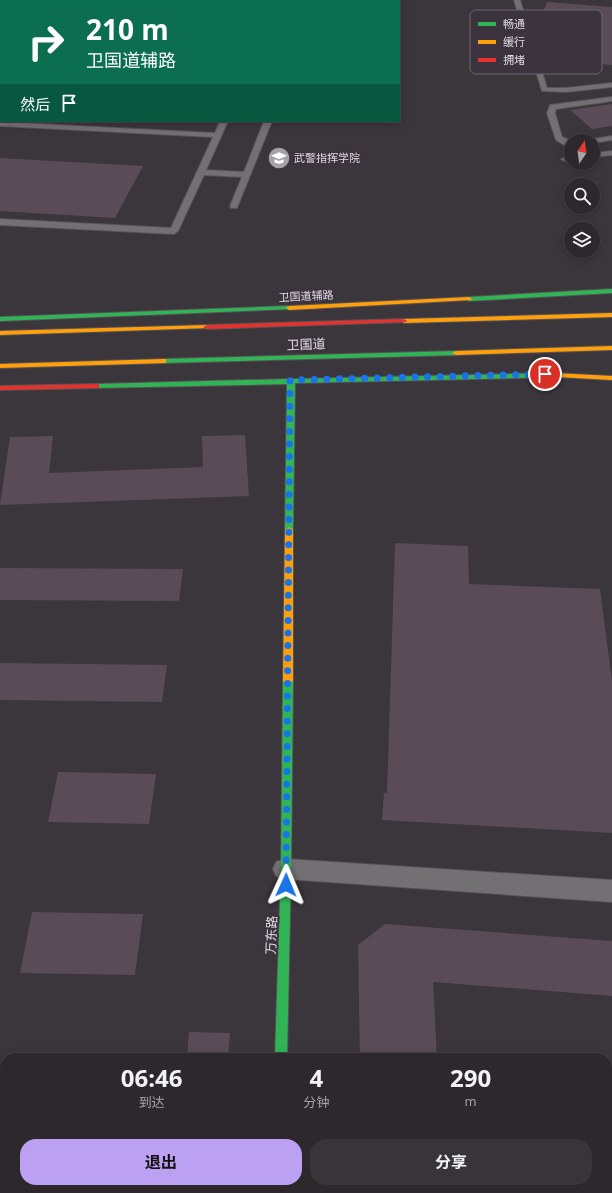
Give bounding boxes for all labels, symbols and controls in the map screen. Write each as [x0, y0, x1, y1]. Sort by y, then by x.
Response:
text: 210 m [86, 10, 169, 48]
legend [470, 10, 602, 74]
icon: right [20, 16, 72, 68]
text: 畅通 [503, 16, 525, 31]
text: 缓行 [503, 34, 525, 49]
text: 卫国道辅路 [86, 48, 176, 72]
text: 拥堵 [503, 52, 525, 67]
icon: arrive [58, 92, 80, 114]
text: 然后 [20, 94, 50, 114]
north arrow [564, 134, 600, 170]
map controls [564, 134, 600, 258]
school or university icon: 武警指挥学院 [266, 145, 292, 171]
place label: 武警指挥学院 [294, 150, 360, 165]
button: search [564, 178, 600, 214]
button: layers [564, 222, 600, 258]
street label: 卫国道辅路 [278, 287, 334, 304]
street label: 卫国道 [286, 334, 326, 354]
pin [528, 357, 562, 391]
icon: arrive [534, 363, 556, 385]
position arrow [265, 864, 307, 906]
street label: 万东路 [261, 915, 281, 955]
text: 06:46 [121, 1061, 183, 1094]
text: 4 [309, 1061, 323, 1094]
text: 290 [450, 1061, 491, 1094]
text: m [465, 1092, 477, 1110]
text: 到达 [139, 1093, 165, 1111]
text: 分钟 [303, 1093, 329, 1111]
button: 退出 [20, 1139, 302, 1185]
button: 分享 [310, 1139, 592, 1185]

